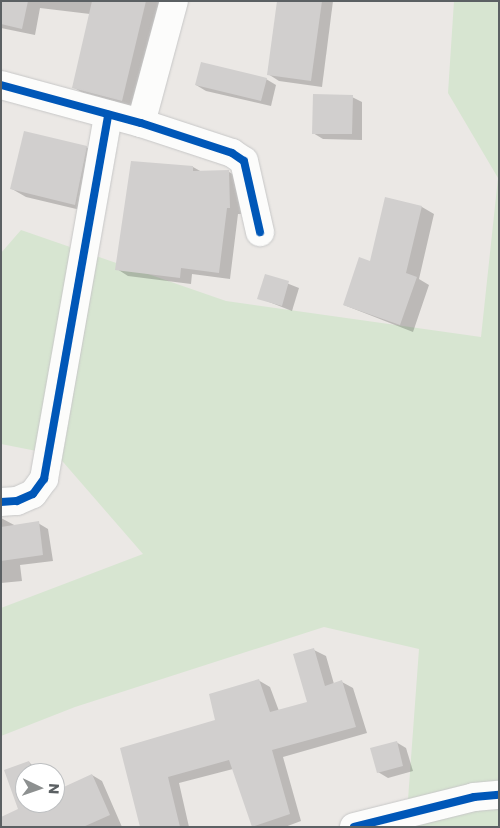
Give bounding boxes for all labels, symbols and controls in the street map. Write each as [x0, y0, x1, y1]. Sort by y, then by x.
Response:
north arrow [15, 763, 65, 813]
text: N [44, 783, 64, 795]

